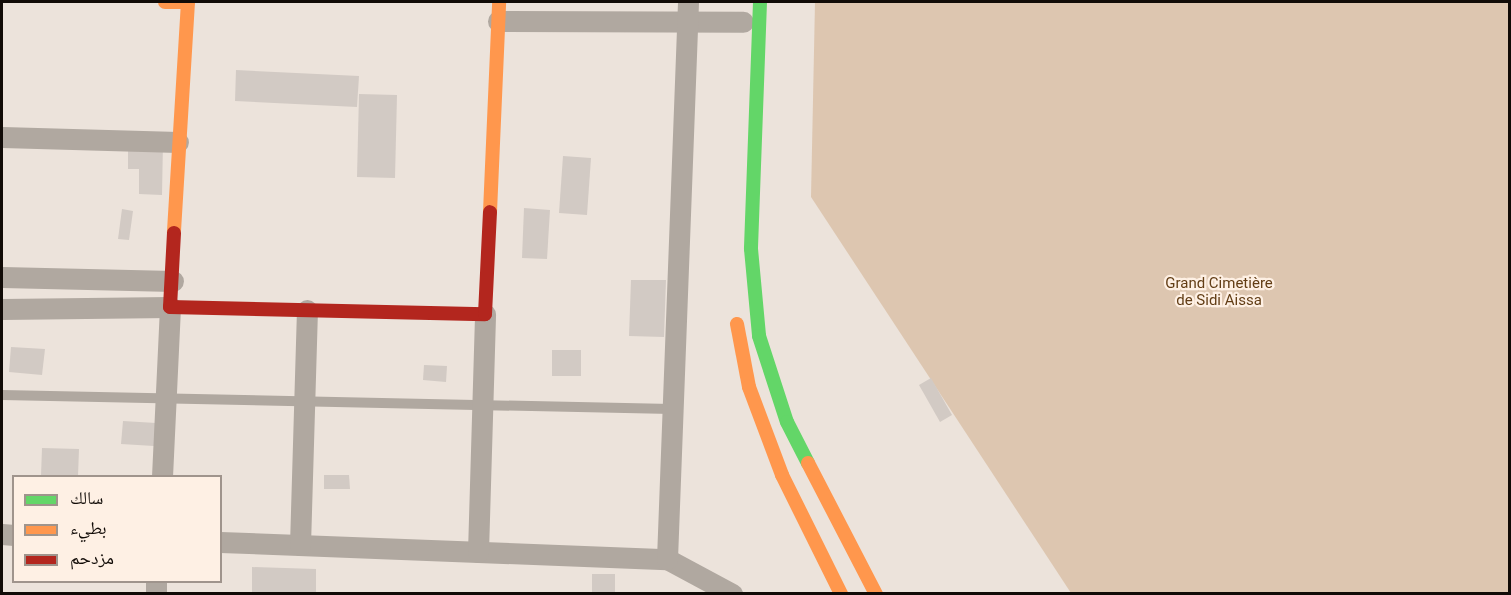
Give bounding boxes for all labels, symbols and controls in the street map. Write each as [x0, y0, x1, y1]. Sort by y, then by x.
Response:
park label: Grand Cimetière de Sidi Aissa [1165, 274, 1273, 309]
legend [12, 475, 222, 583]
text: سالك [70, 487, 103, 508]
text: بطيء [70, 517, 107, 538]
text: مزدحم [70, 547, 114, 568]

